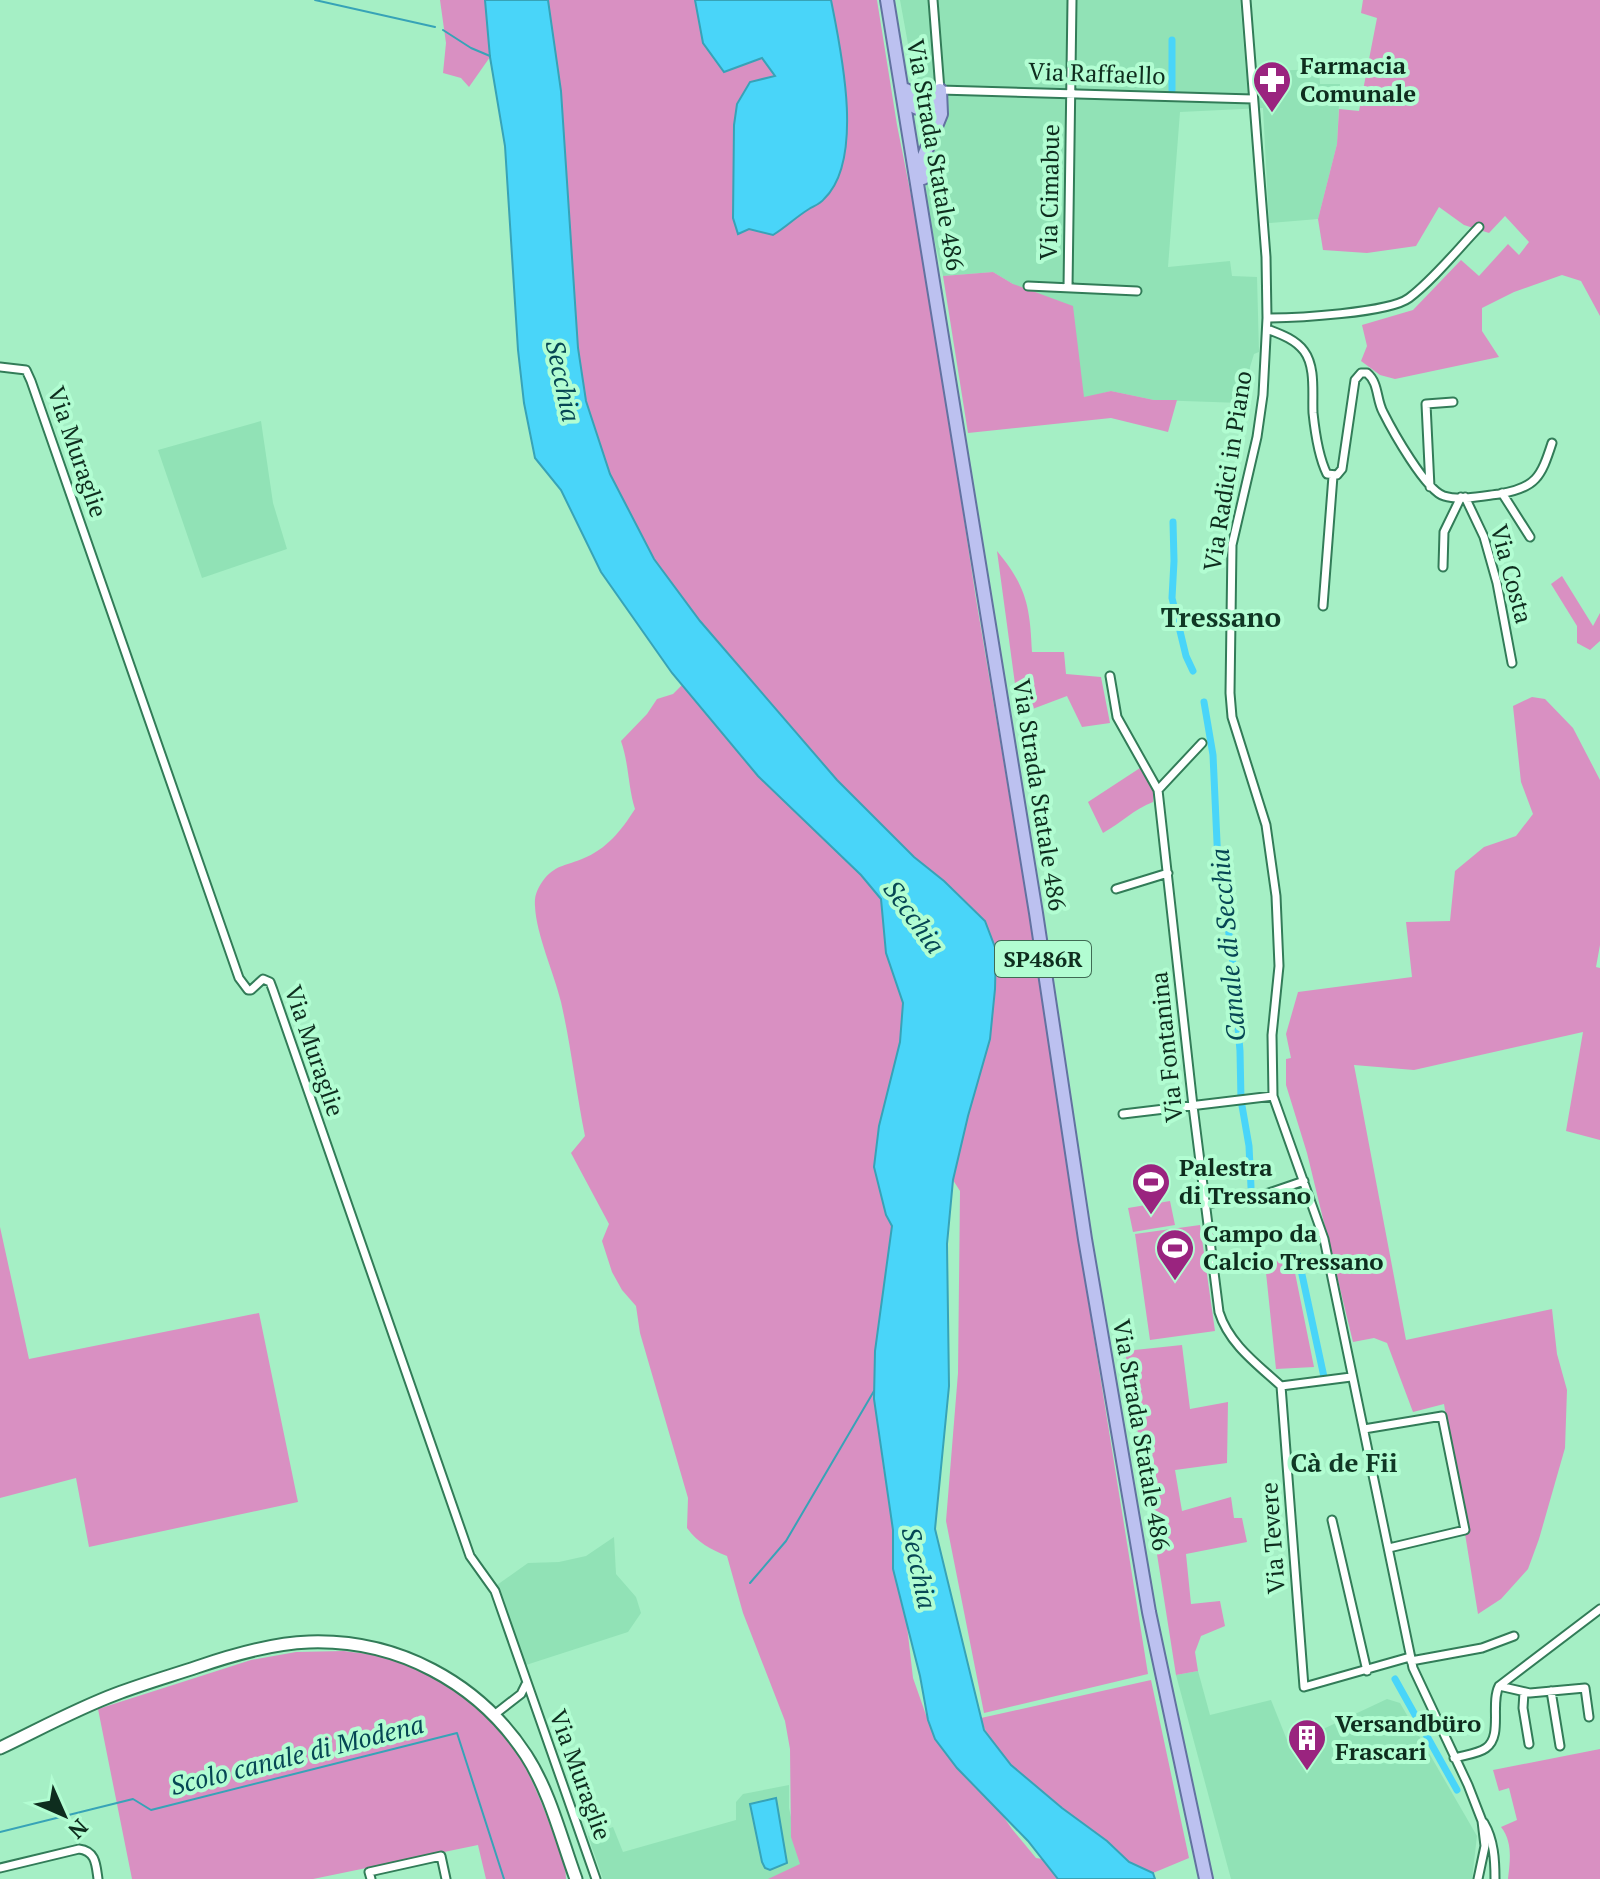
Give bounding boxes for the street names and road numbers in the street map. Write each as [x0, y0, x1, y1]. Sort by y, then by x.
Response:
street label: Via Strada Statale 486 [900, 37, 972, 273]
street label: Via Raffaello [1028, 55, 1166, 91]
street label: Via Cimabue [1032, 124, 1066, 260]
street label: Via Radici in Piano [1195, 368, 1259, 573]
street label: Via Muraglie [41, 382, 115, 521]
street label: Via Costa [1483, 521, 1541, 627]
street label: Via Strada Statale 486 [1006, 677, 1074, 913]
road number: SP486R [995, 941, 1091, 977]
street label: Via Fontanina [1142, 970, 1190, 1124]
street label: Via Muraglie [278, 981, 352, 1120]
street label: Via Strada Statale 486 [1106, 1317, 1178, 1553]
street label: Via Tevere [1252, 1481, 1292, 1595]
street label: Via Muraglie [543, 1705, 619, 1844]

